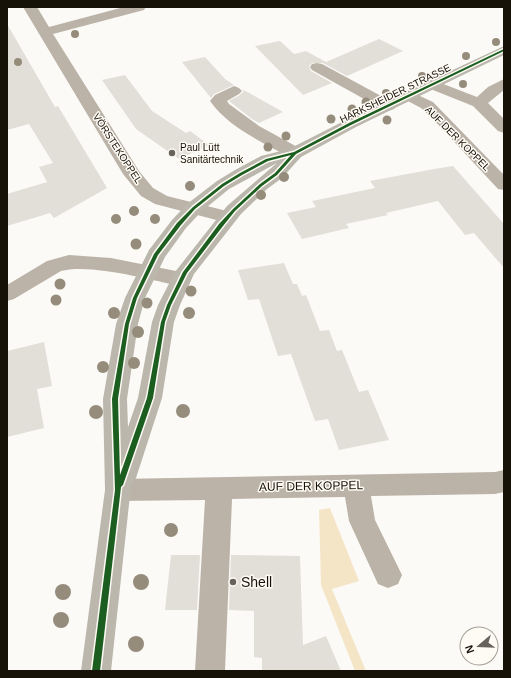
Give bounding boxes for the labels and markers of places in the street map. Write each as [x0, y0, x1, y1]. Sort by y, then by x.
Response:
place label: Paul Lütt Sanitärtechnik [180, 142, 244, 165]
marker: Paul Lütt Sanitärtechnik [167, 148, 177, 158]
place label: Shell [241, 574, 272, 590]
marker: Shell [228, 577, 238, 587]

